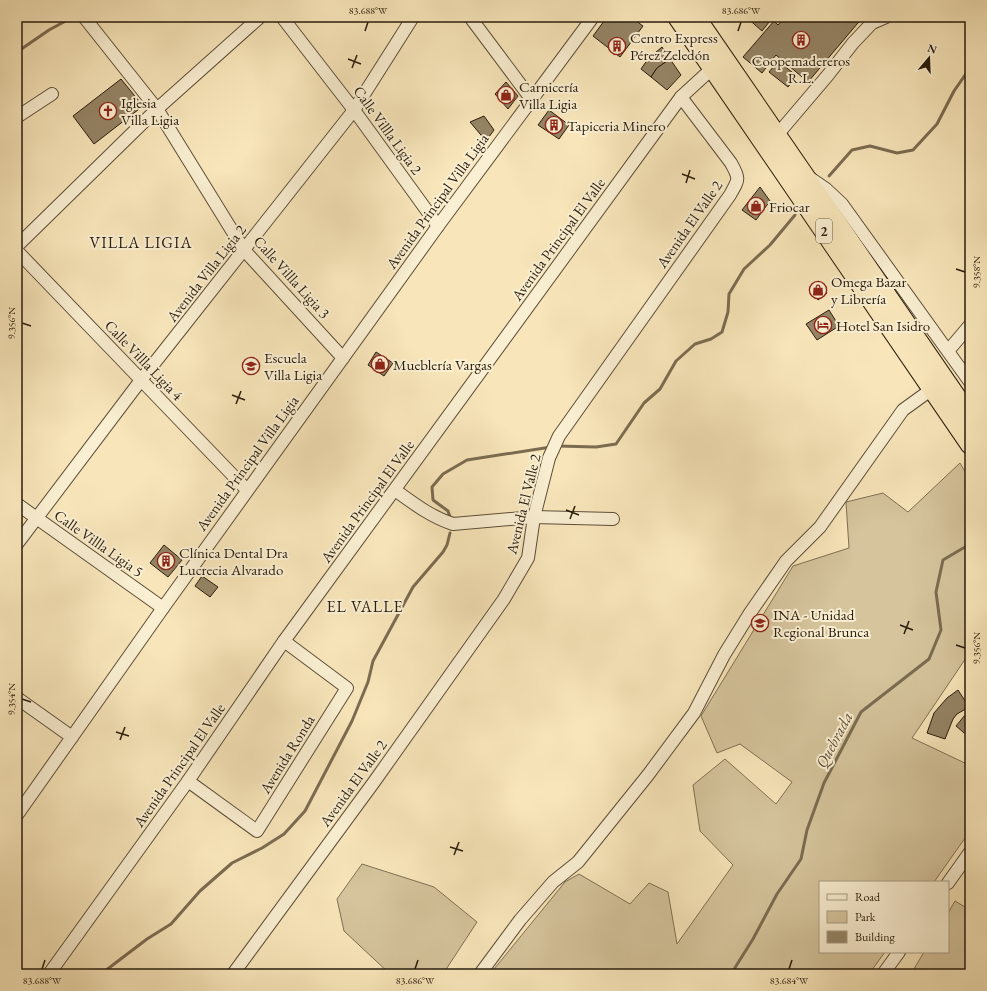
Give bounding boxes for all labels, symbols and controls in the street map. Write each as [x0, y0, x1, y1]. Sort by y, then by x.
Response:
text: 83.688°W [349, 4, 388, 17]
text: 83.686°W [722, 4, 761, 17]
place label: Centro Express Pérez Zeledón [630, 28, 718, 64]
building icon: Coopemadereros R.L. [791, 30, 811, 50]
building icon: Centro Express Pérez Zeledón [607, 36, 627, 56]
north arrow [909, 38, 949, 78]
text: N [926, 40, 939, 57]
place label: Coopemadereros R.L. [752, 51, 850, 87]
place label: Carnicería Villa Ligia [519, 77, 579, 113]
street label: Calle Villla Ligia 2 [350, 82, 427, 179]
shop icon: Carnicería Villa Ligia [496, 85, 516, 105]
place label: Iglesia Villa Ligia [121, 93, 179, 129]
church icon: Iglesia Villa Ligia [98, 101, 118, 121]
building icon: Tapiceria Minero [544, 115, 564, 135]
place label: Tapiceria Minero [567, 116, 666, 135]
street label: Avenida Principal Villa Ligia [381, 130, 492, 273]
street label: Avenida Principal El Valle [507, 174, 609, 305]
street label: Avenida El Valle 2 [651, 176, 727, 272]
shop icon: Friocar [746, 196, 766, 216]
place label: Friocar [769, 197, 810, 216]
road number: 2 [816, 219, 832, 243]
street label: Avenida Villa Ligia 2 [162, 220, 250, 326]
district label: VILLA LIGIA [89, 232, 193, 253]
street label: Calle Villla Ligia 3 [250, 232, 334, 322]
text: 9.358°N [970, 256, 983, 288]
place label: Omega Bazar y Librería [831, 272, 907, 308]
shop icon: Omega Bazar y Librería [808, 280, 828, 300]
text: 9.356°N [5, 307, 18, 339]
hotel icon: Hotel San Isidro [813, 315, 833, 335]
street label: Calle Villla Ligia 4 [101, 316, 188, 405]
place label: Hotel San Isidro [836, 316, 930, 335]
place label: Escuela Villa Ligia [264, 348, 322, 384]
shop icon: Mueblería Vargas [370, 354, 390, 374]
place label: Mueblería Vargas [393, 355, 492, 374]
school or university icon: Escuela Villa Ligia [241, 356, 261, 376]
street label: Avenida Principal Villa Ligia [191, 392, 302, 535]
street label: Avenida Principal El Valle [316, 436, 418, 567]
street label: Avenida El Valle 2 [501, 451, 545, 557]
street label: Calle Villla Ligia 5 [51, 505, 147, 581]
place label: Clínica Dental Dra Lucrecia Alvarado [179, 543, 288, 579]
building icon: Clínica Dental Dra Lucrecia Alvarado [156, 551, 176, 571]
district label: EL VALLE [326, 596, 404, 617]
place label: INA - Unidad Regional Brunca [773, 605, 869, 641]
school or university icon: INA - Unidad Regional Brunca [750, 613, 770, 633]
text: 9.356°N [970, 632, 983, 664]
text: 9.354°N [5, 683, 18, 715]
street label: Avenida Principal El Valle [128, 699, 229, 831]
water label: Quebrada [811, 708, 857, 772]
street label: Avenida Ronda [255, 711, 319, 798]
street label: Avenida El Valle 2 [315, 735, 391, 831]
legend [819, 881, 949, 953]
text: Road [855, 889, 881, 905]
text: Park [855, 909, 876, 925]
text: Building [855, 929, 896, 945]
text: 83.688°W [23, 974, 62, 987]
text: 83.686°W [396, 974, 435, 987]
text: 83.684°W [770, 974, 809, 987]

